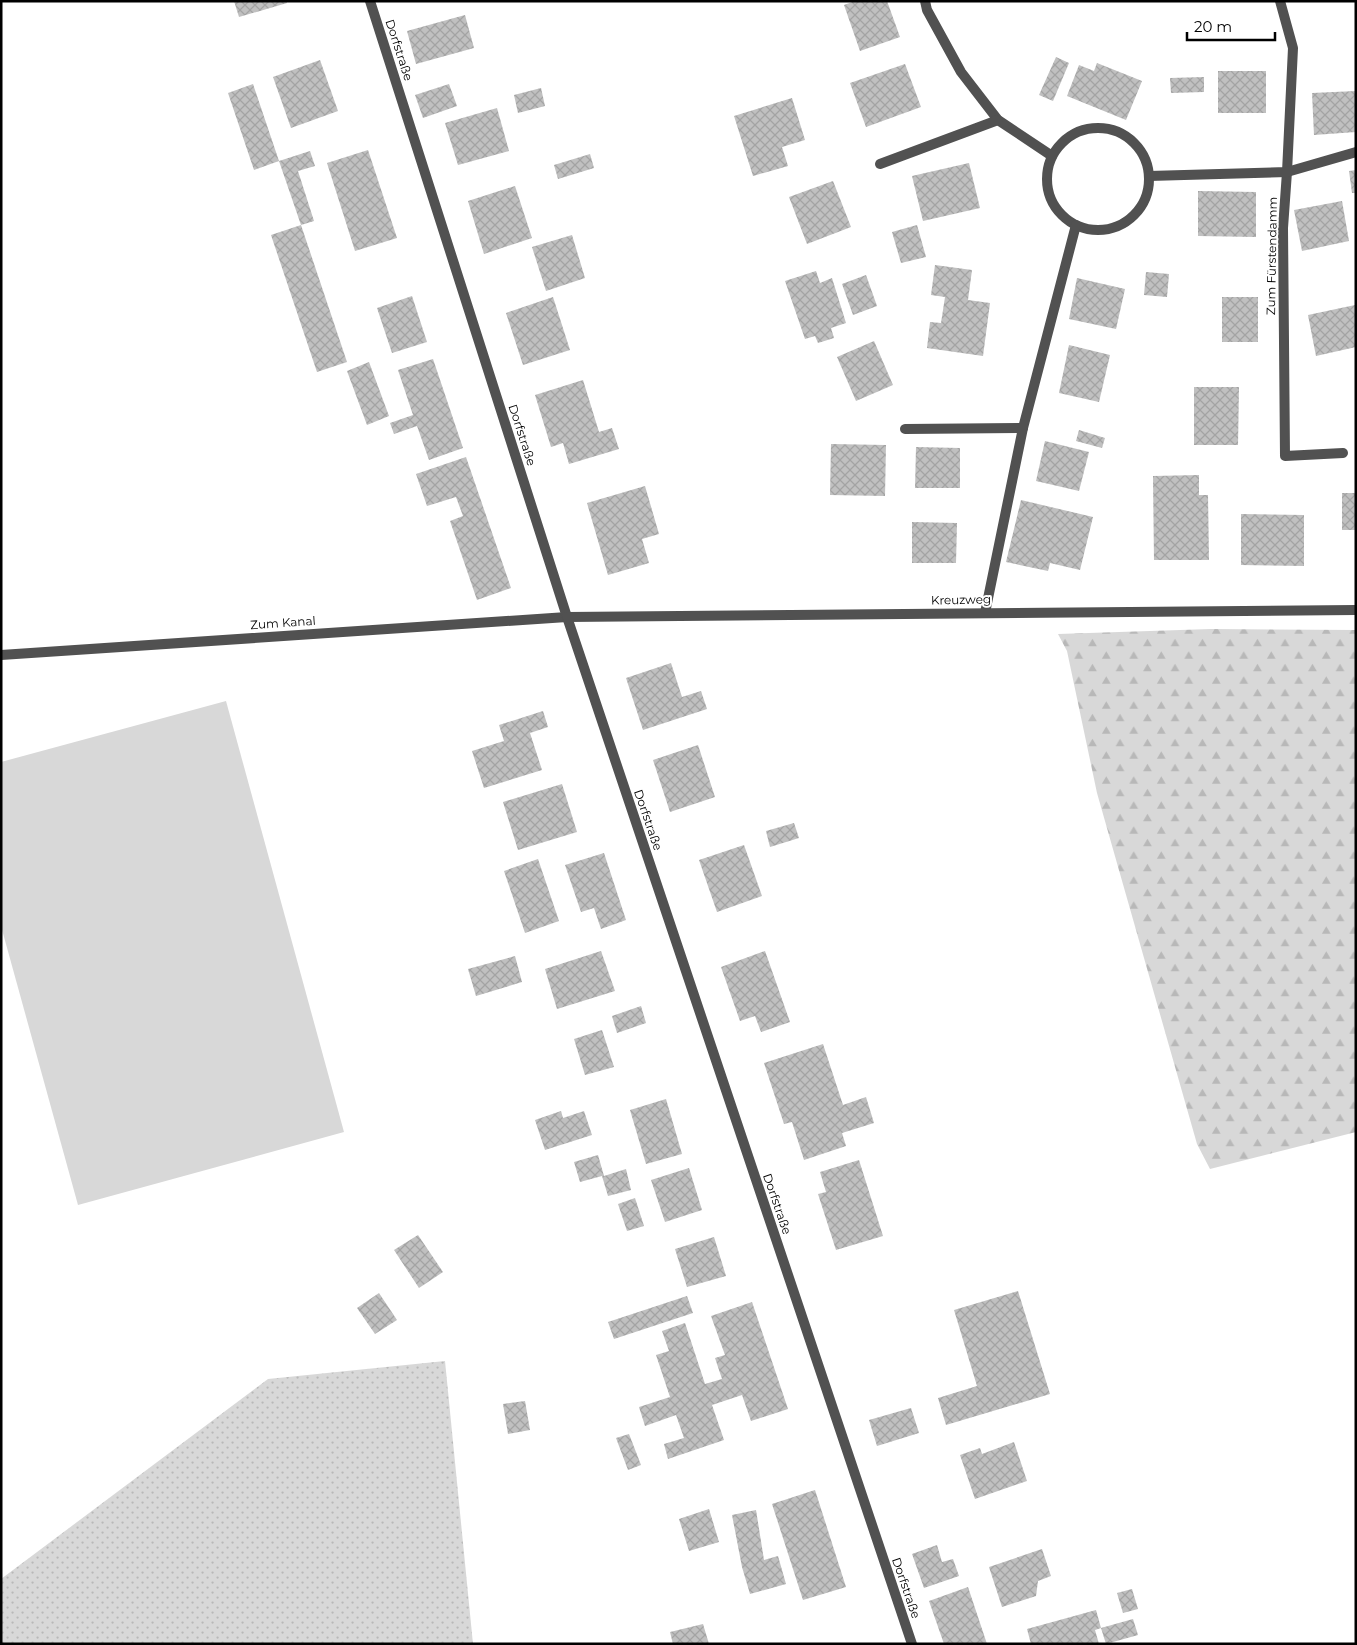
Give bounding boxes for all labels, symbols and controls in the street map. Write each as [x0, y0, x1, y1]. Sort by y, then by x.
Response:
scale bar [1187, 10, 1274, 42]
street label: Dorfstraße [382, 17, 416, 82]
text: 20 m [1194, 17, 1232, 36]
street label: Zum Fürstendamm [1263, 197, 1280, 315]
street label: Dorfstraße [505, 402, 539, 467]
street label: Kreuzweg [931, 591, 991, 608]
street label: Zum Kanal [250, 613, 316, 632]
street label: Dorfstraße [631, 787, 666, 852]
street label: Dorfstraße [760, 1171, 795, 1236]
street label: Dorfstraße [889, 1555, 924, 1620]

